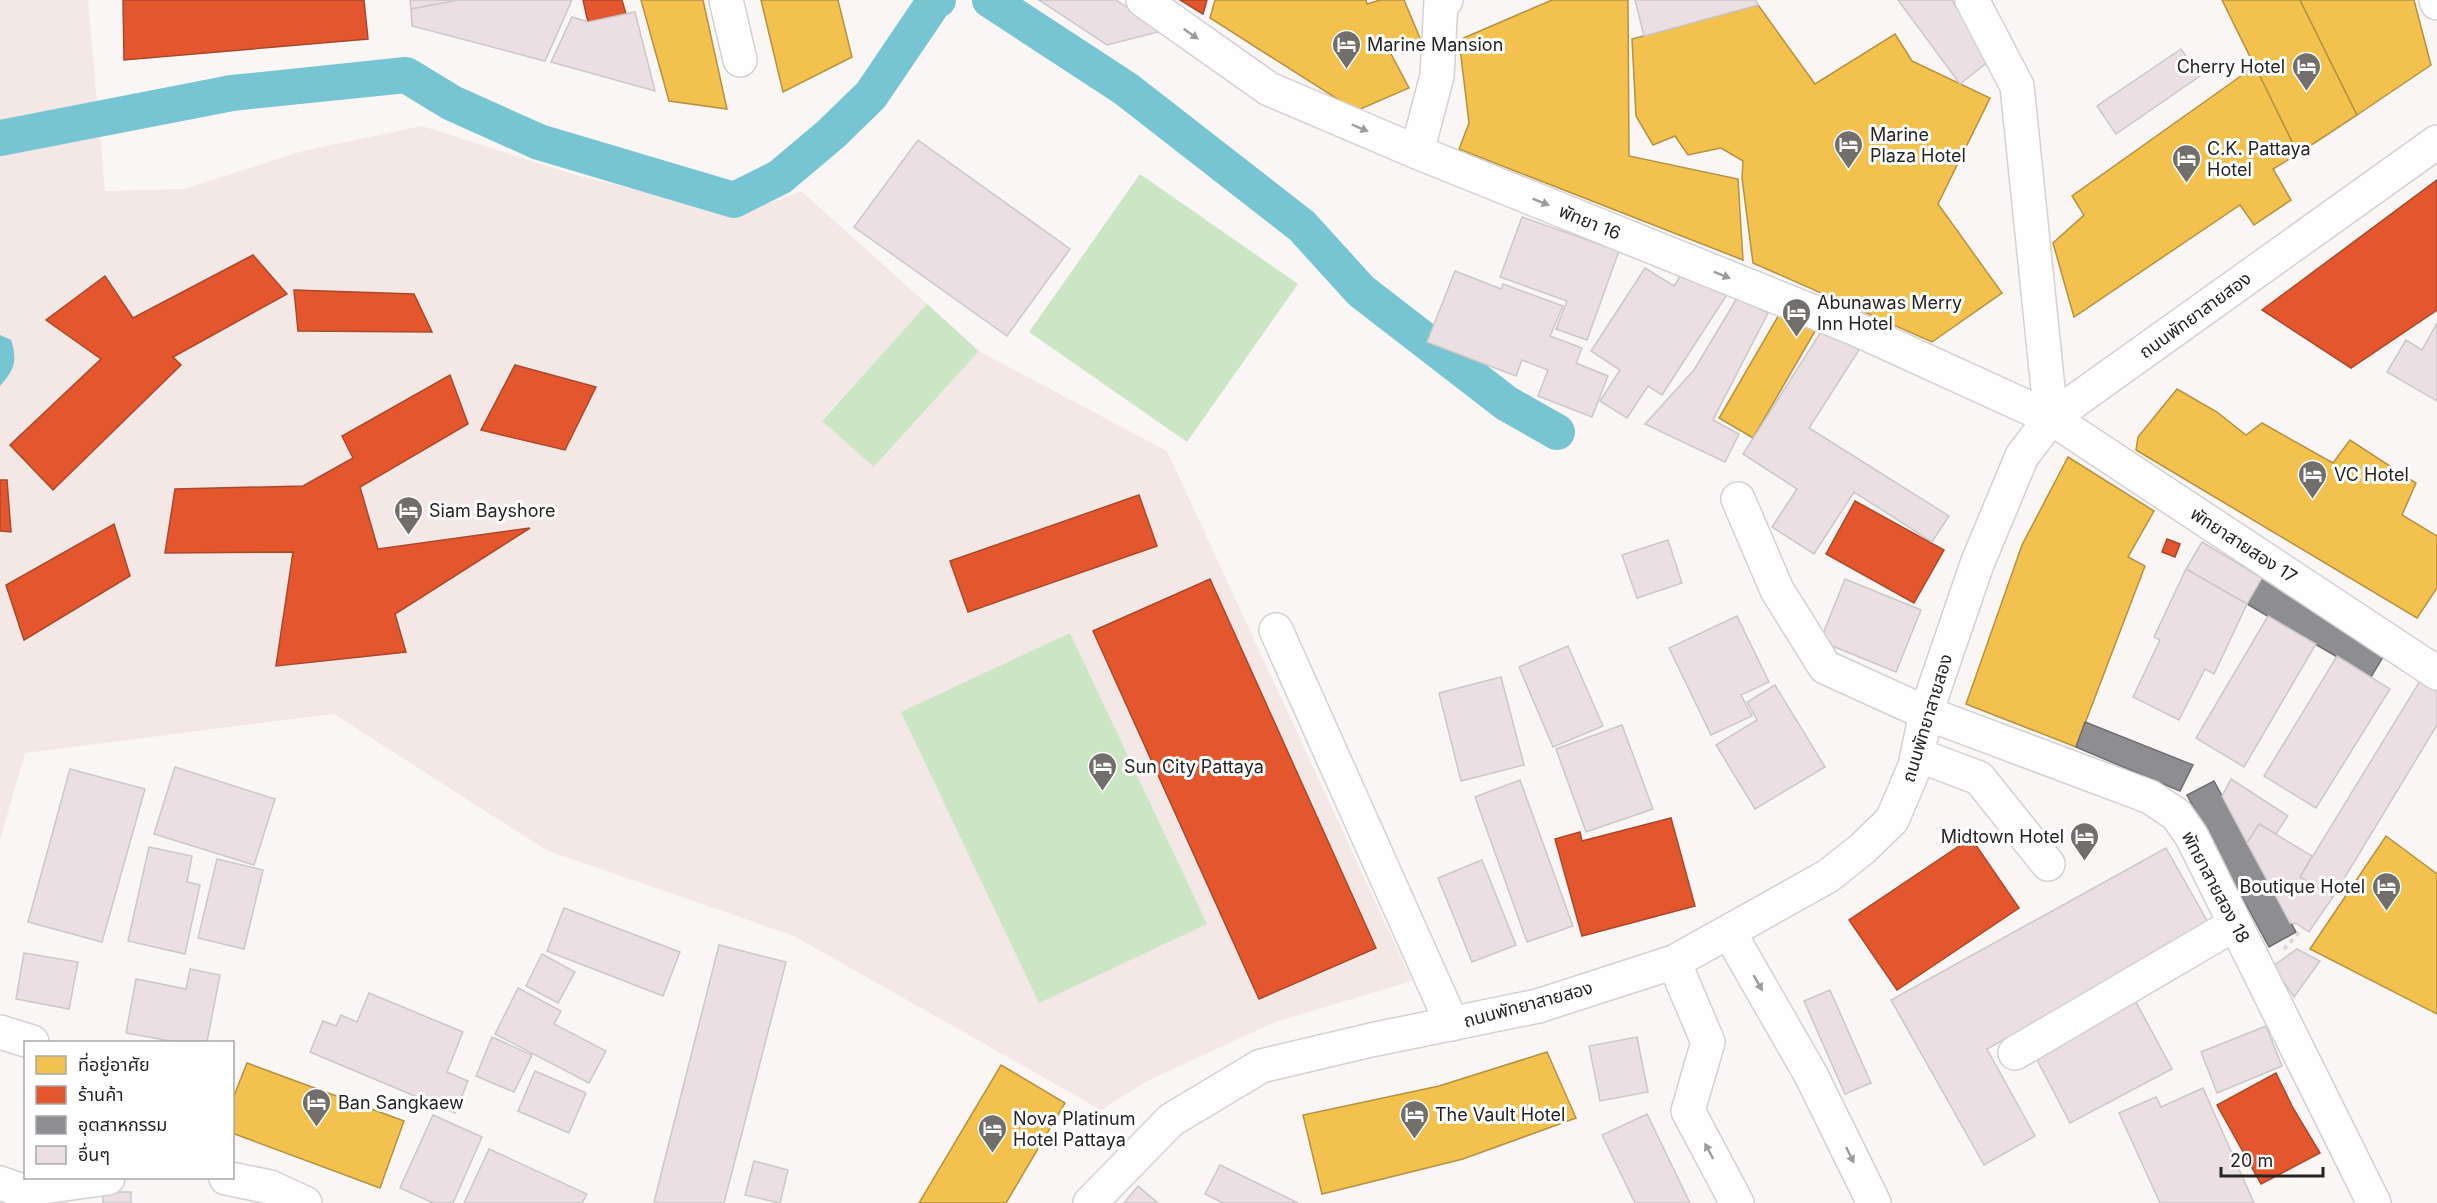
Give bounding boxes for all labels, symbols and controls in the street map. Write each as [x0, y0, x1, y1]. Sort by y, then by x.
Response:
one-way arrow [1182, 28, 1198, 40]
hotel icon: Marine Mansion [1330, 28, 1362, 70]
place label: Marine Mansion [1367, 34, 1503, 55]
hotel icon: Cherry Hotel [2290, 50, 2322, 92]
place label: Cherry Hotel [2177, 56, 2285, 77]
one-way arrow [1352, 123, 1370, 133]
place label: Marine Plaza Hotel [1870, 124, 1966, 166]
hotel icon: Marine Plaza Hotel [1833, 128, 1865, 170]
place label: C.K. Pattaya Hotel [2207, 138, 2311, 180]
hotel icon: C.K. Pattaya Hotel [2170, 142, 2202, 184]
one-way arrow [1532, 197, 1550, 207]
street label: พัทยา 16 [1556, 200, 1624, 244]
street label: ถนนพัทยาสายสอง [2135, 267, 2255, 363]
one-way arrow [1713, 270, 1731, 280]
place label: Abunawas Merry Inn Hotel [1817, 292, 1962, 334]
hotel icon: Abunawas Merry Inn Hotel [1780, 296, 1812, 338]
hotel icon: VC Hotel [2297, 458, 2329, 500]
place label: VC Hotel [2334, 464, 2409, 485]
hotel icon: Siam Bayshore [392, 494, 424, 536]
place label: Siam Bayshore [429, 500, 556, 521]
street label: พัทยาสายสอง 17 [2187, 503, 2301, 587]
street label: ถนนพัทยาสายสอง [1898, 651, 1956, 785]
hotel icon: Sun City Pattaya [1087, 750, 1119, 792]
place label: Sun City Pattaya [1124, 756, 1264, 777]
hotel icon: Midtown Hotel [2069, 820, 2101, 862]
place label: Midtown Hotel [1941, 826, 2064, 847]
street label: พัทยาสายสอง 18 [2178, 828, 2254, 946]
hotel icon: Boutique Hotel [2370, 870, 2402, 912]
place label: Boutique Hotel [2240, 876, 2365, 897]
one-way arrow [1753, 975, 1764, 991]
street label: ถนนพัทยาสายสอง [1461, 977, 1595, 1031]
legend [24, 1041, 234, 1179]
text: ที่อยู่อาศัย [78, 1052, 150, 1077]
text: ร้านค้า [78, 1084, 124, 1105]
hotel icon: Ban Sangkaew [301, 1086, 333, 1128]
place label: Ban Sangkaew [338, 1092, 464, 1113]
hotel icon: The Vault Hotel [1398, 1098, 1430, 1140]
place label: The Vault Hotel [1435, 1104, 1565, 1125]
place label: Nova Platinum Hotel Pattaya [1013, 1108, 1135, 1150]
hotel icon: Nova Platinum Hotel Pattaya [976, 1112, 1008, 1154]
text: อุตสาหกรรม [78, 1114, 167, 1136]
scale bar [2221, 1140, 2323, 1178]
text: อื่นๆ [78, 1142, 110, 1165]
one-way arrow [1704, 1143, 1714, 1160]
one-way arrow [1846, 1146, 1855, 1163]
text: 20 m [2230, 1150, 2273, 1171]

